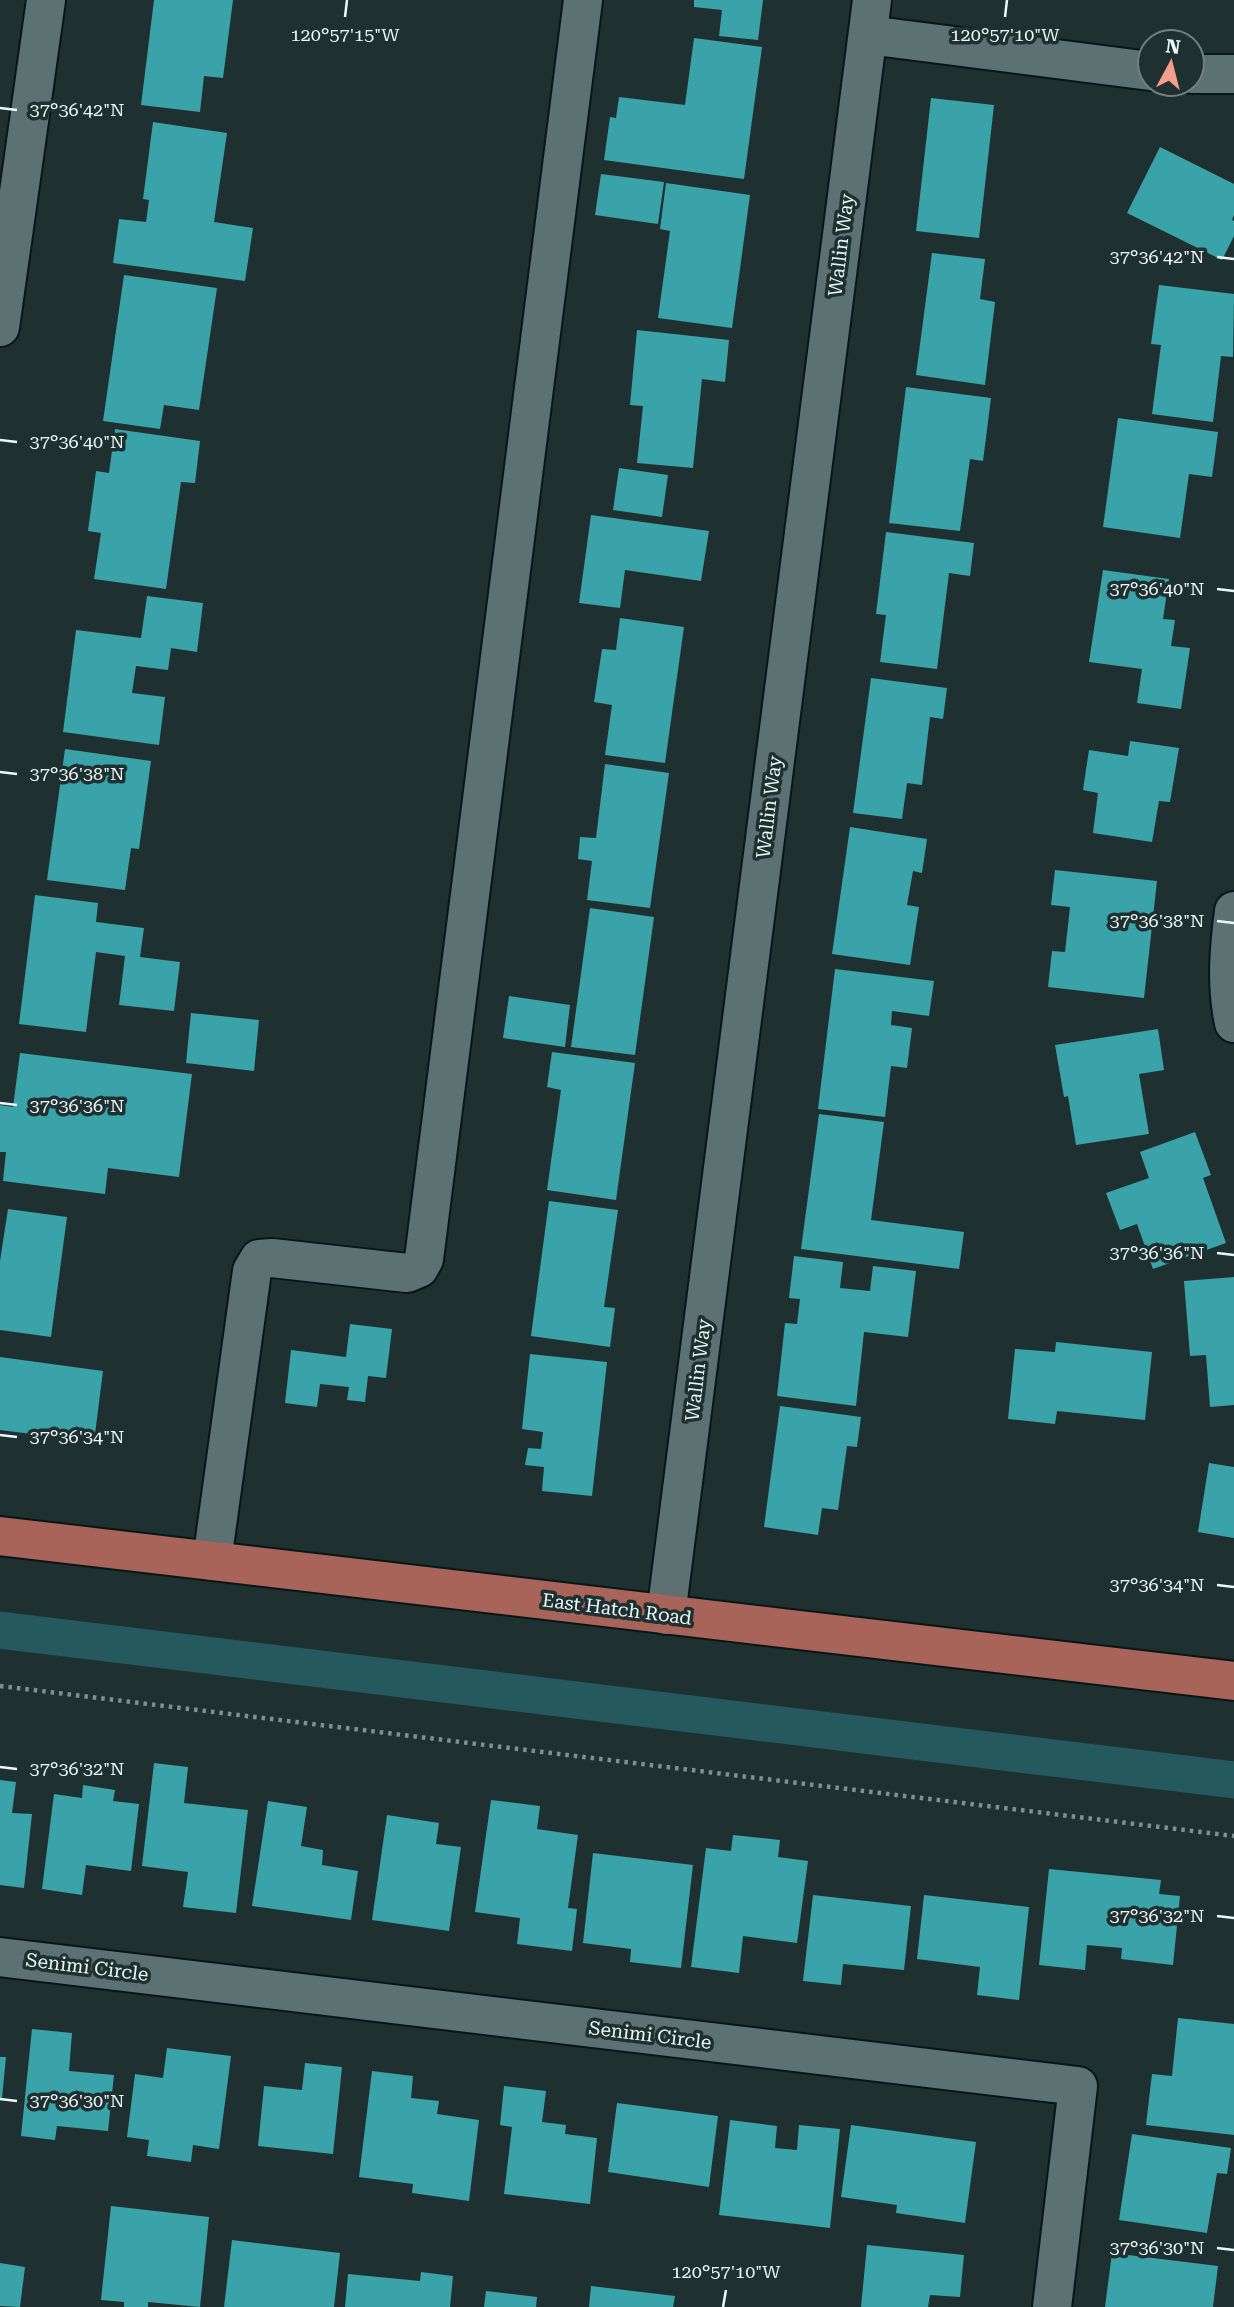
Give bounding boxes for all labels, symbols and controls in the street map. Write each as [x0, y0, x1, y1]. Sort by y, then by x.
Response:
text: 120°57'15"W [291, 24, 400, 45]
text: 120°57'10"W [951, 24, 1060, 45]
north arrow [1136, 28, 1206, 98]
text: N [1164, 34, 1182, 59]
text: 37°36'42"N [30, 99, 124, 120]
street label: Wallin Way [823, 192, 859, 298]
text: 37°36'42"N [1110, 246, 1204, 267]
text: 37°36'40"N [30, 431, 124, 452]
text: 37°36'40"N [1110, 578, 1204, 599]
street label: Wallin Way [751, 754, 787, 860]
text: 37°36'38"N [30, 763, 124, 784]
text: 37°36'38"N [1110, 910, 1204, 931]
text: 37°36'36"N [30, 1095, 124, 1116]
text: 37°36'36"N [1110, 1242, 1204, 1263]
street label: Wallin Way [680, 1317, 716, 1423]
text: 37°36'34"N [30, 1426, 124, 1447]
text: 37°36'34"N [1110, 1574, 1204, 1595]
street label: East Hatch Road [541, 1588, 693, 1630]
text: 37°36'32"N [30, 1758, 124, 1779]
text: 37°36'32"N [1110, 1905, 1204, 1926]
street label: Senimi Circle [24, 1948, 150, 1986]
street label: Senimi Circle [587, 2016, 713, 2054]
text: 37°36'30"N [30, 2090, 124, 2111]
text: 37°36'30"N [1110, 2237, 1204, 2258]
text: 120°57'10"W [672, 2261, 781, 2282]

